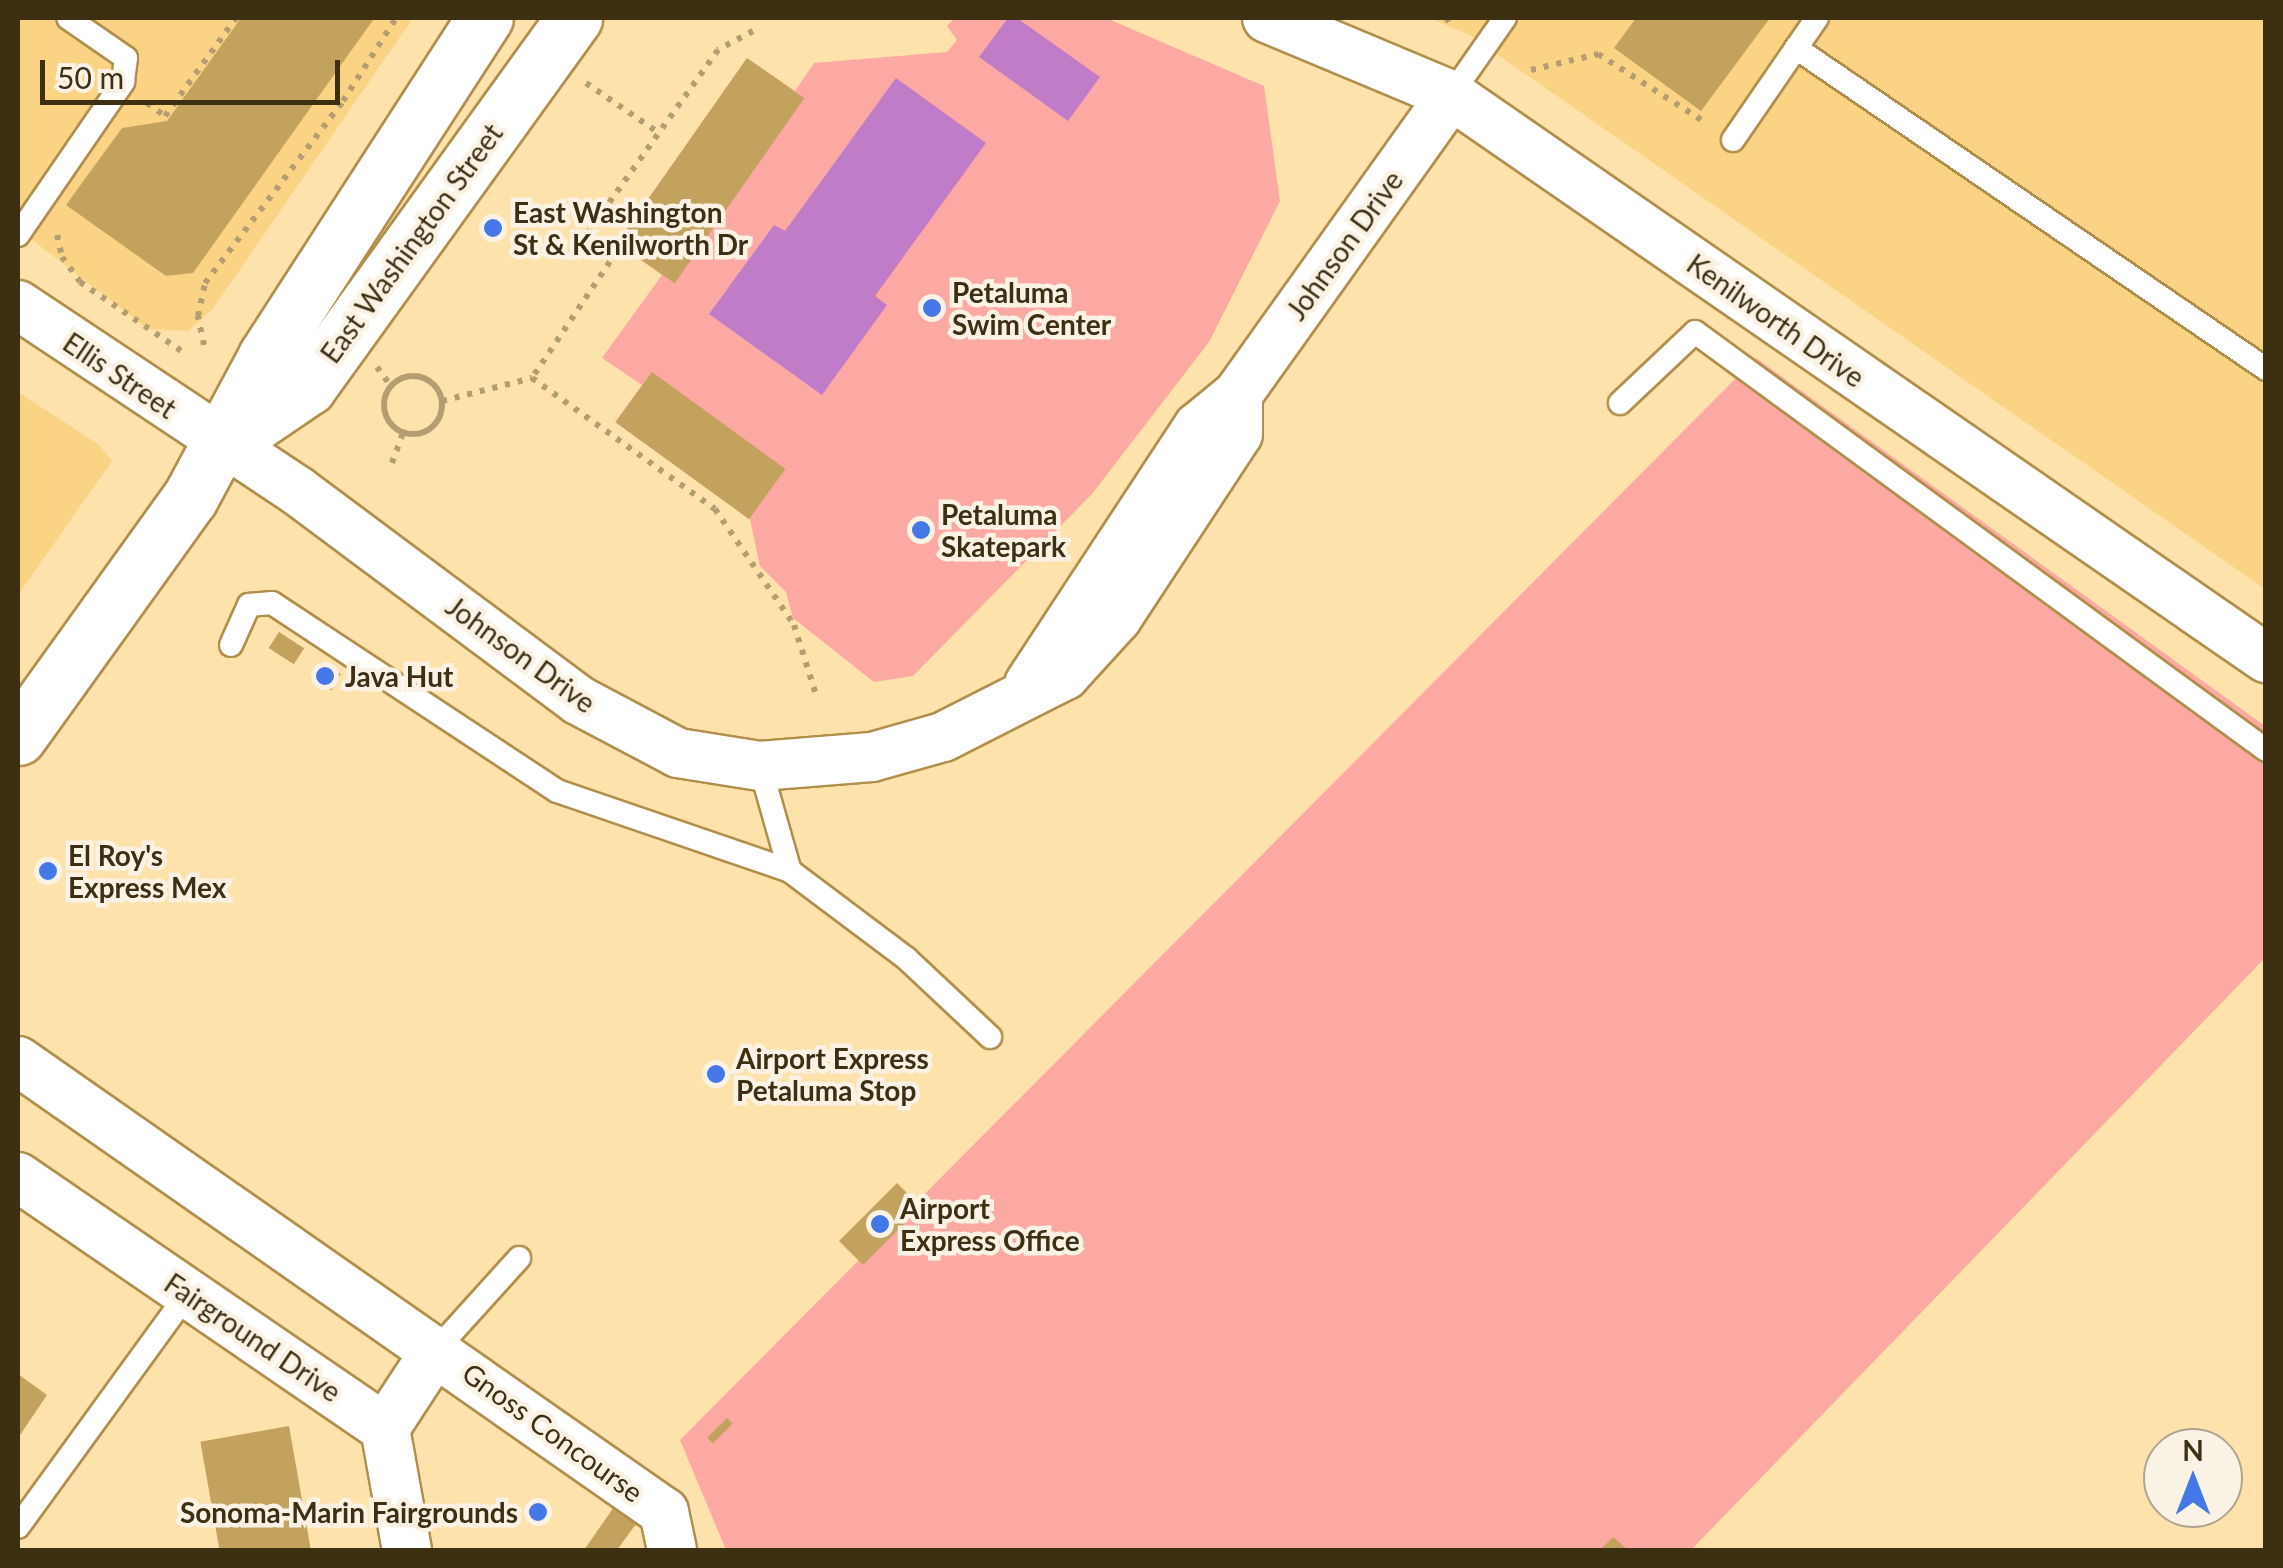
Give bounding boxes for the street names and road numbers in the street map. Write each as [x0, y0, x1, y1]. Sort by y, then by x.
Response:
street label: East Washington Street [313, 117, 509, 369]
street label: Johnson Drive [1279, 164, 1409, 326]
street label: Kenilworth Drive [1681, 246, 1871, 394]
street label: Ellis Street [57, 325, 183, 425]
street label: Johnson Drive [440, 589, 602, 719]
street label: Fairground Drive [159, 1266, 347, 1408]
street label: Gnoss Concourse [456, 1355, 650, 1509]

